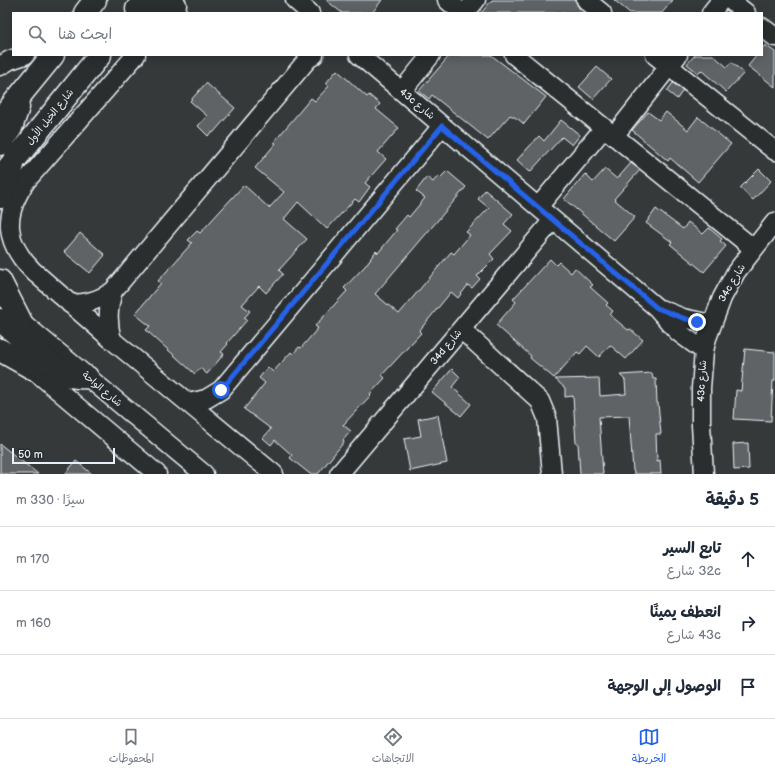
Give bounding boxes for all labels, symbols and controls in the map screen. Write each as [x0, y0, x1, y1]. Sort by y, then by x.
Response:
search box [12, 12, 763, 56]
icon: search [26, 23, 48, 45]
text: ابحث هنا [58, 25, 112, 44]
street label: شارع الخيل الأول [23, 86, 77, 148]
street label: 43c شارع [396, 86, 437, 123]
street label: 34c شارع [716, 262, 749, 305]
route end [688, 313, 706, 331]
street label: 34d شارع [428, 327, 465, 368]
street label: 43c شارع [695, 359, 710, 402]
street label: شارع الواحة [79, 369, 125, 410]
route start [212, 381, 230, 399]
scale bar [12, 446, 115, 465]
text: 50 m [18, 448, 43, 461]
text: 5 دقيقة [705, 490, 759, 510]
text: سيرًا · 330 m [16, 492, 85, 508]
text: تابع السير [663, 539, 721, 558]
icon: ahead [737, 548, 759, 570]
text: 170 m [16, 551, 49, 567]
text: 32c شارع [667, 563, 721, 579]
text: انعطف يمينًا [650, 603, 721, 622]
icon: right [737, 612, 759, 634]
text: 160 m [16, 615, 51, 631]
text: 43c شارع [667, 627, 721, 643]
icon: arrive [737, 676, 759, 698]
text: الوصول إلى الوجهة [607, 677, 721, 696]
tab: المحفوظات [109, 726, 154, 768]
tab: الاتجاهات [372, 726, 414, 768]
tab: الخريطة [632, 726, 666, 768]

